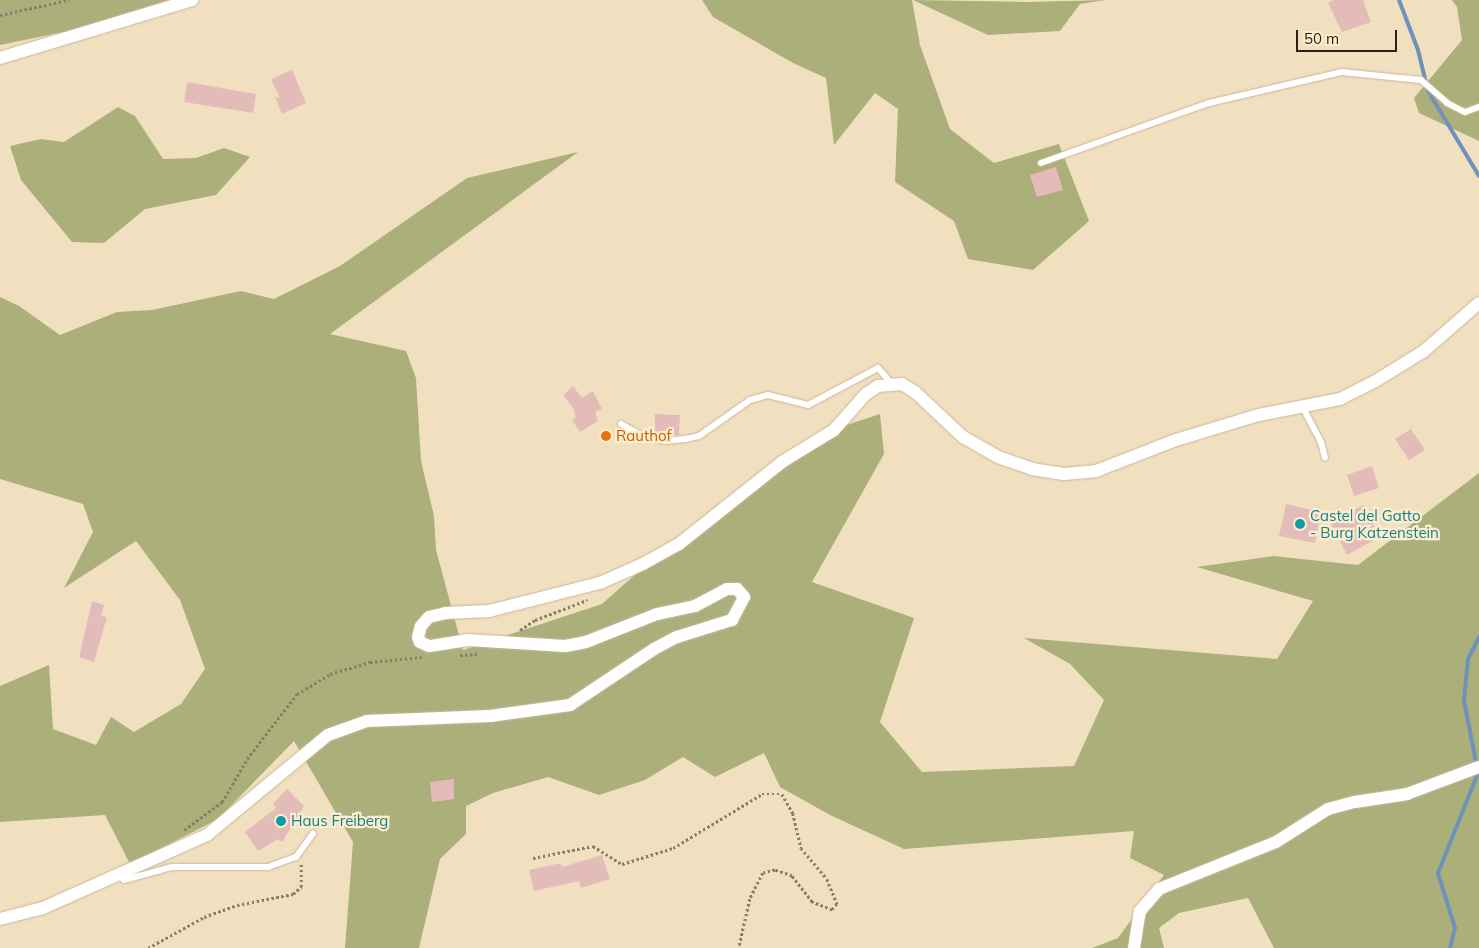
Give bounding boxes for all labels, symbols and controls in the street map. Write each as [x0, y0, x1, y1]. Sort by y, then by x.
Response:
scale bar [1299, 20, 1400, 52]
text: 50 m [1304, 29, 1339, 48]
place label: Rauthof [616, 427, 672, 445]
marker: Rauthof [600, 430, 612, 442]
place label: Castel del Gatto - Burg Katzenstein [1310, 506, 1439, 541]
marker: Castel del Gatto - Burg Katzenstein [1294, 518, 1306, 530]
place label: Haus Freiberg [291, 812, 388, 830]
marker: Haus Freiberg [275, 815, 287, 827]

